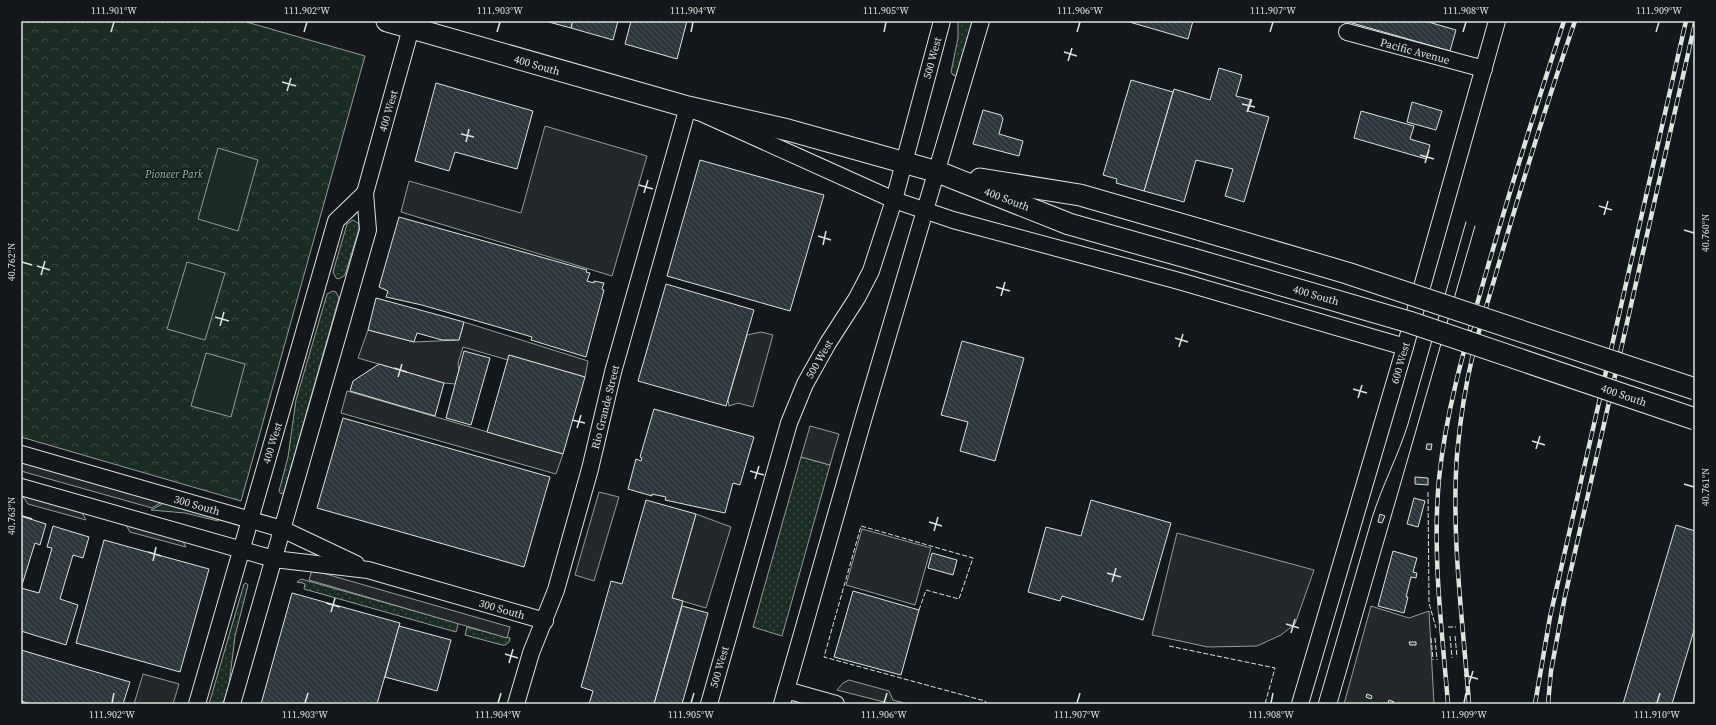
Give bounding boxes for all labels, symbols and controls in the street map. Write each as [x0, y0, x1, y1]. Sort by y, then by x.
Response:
text: 111.901°W [91, 4, 137, 17]
text: 111.902°W [284, 4, 330, 17]
text: 111.903°W [477, 4, 523, 17]
text: 111.904°W [670, 4, 716, 17]
text: 111.905°W [863, 4, 909, 17]
text: 111.906°W [1057, 4, 1103, 17]
text: 111.907°W [1250, 4, 1296, 17]
text: 111.908°W [1443, 4, 1489, 17]
text: 111.909°W [1636, 4, 1682, 17]
street label: 500 West [920, 35, 945, 81]
street label: Pacific Avenue [1378, 35, 1452, 68]
street label: 400 South [512, 52, 562, 79]
street label: 400 West [375, 88, 402, 134]
park label: Pioneer Park [144, 167, 204, 182]
street label: 400 South [982, 184, 1032, 215]
text: 40.760°N [1699, 214, 1712, 252]
text: 40.762°N [5, 243, 18, 281]
street label: 400 South [1291, 282, 1341, 309]
street label: 500 West [802, 337, 837, 381]
street label: 600 West [1387, 340, 1414, 386]
street label: Rio Grande Street [588, 363, 623, 451]
street label: 400 South [1599, 381, 1649, 410]
street label: 400 West [259, 420, 286, 466]
text: 40.761°N [1699, 468, 1712, 506]
street label: 300 South [172, 492, 222, 519]
text: 40.763°N [5, 497, 18, 535]
street label: 300 South [477, 596, 527, 623]
street label: 500 West [706, 644, 733, 690]
text: 111.902°W [89, 708, 135, 721]
text: 111.903°W [282, 708, 328, 721]
text: 111.904°W [475, 708, 521, 721]
text: 111.905°W [668, 708, 714, 721]
text: 111.906°W [861, 708, 907, 721]
text: 111.907°W [1054, 708, 1100, 721]
text: 111.908°W [1248, 708, 1294, 721]
text: 111.909°W [1441, 708, 1487, 721]
text: 111.910°W [1634, 708, 1680, 721]

